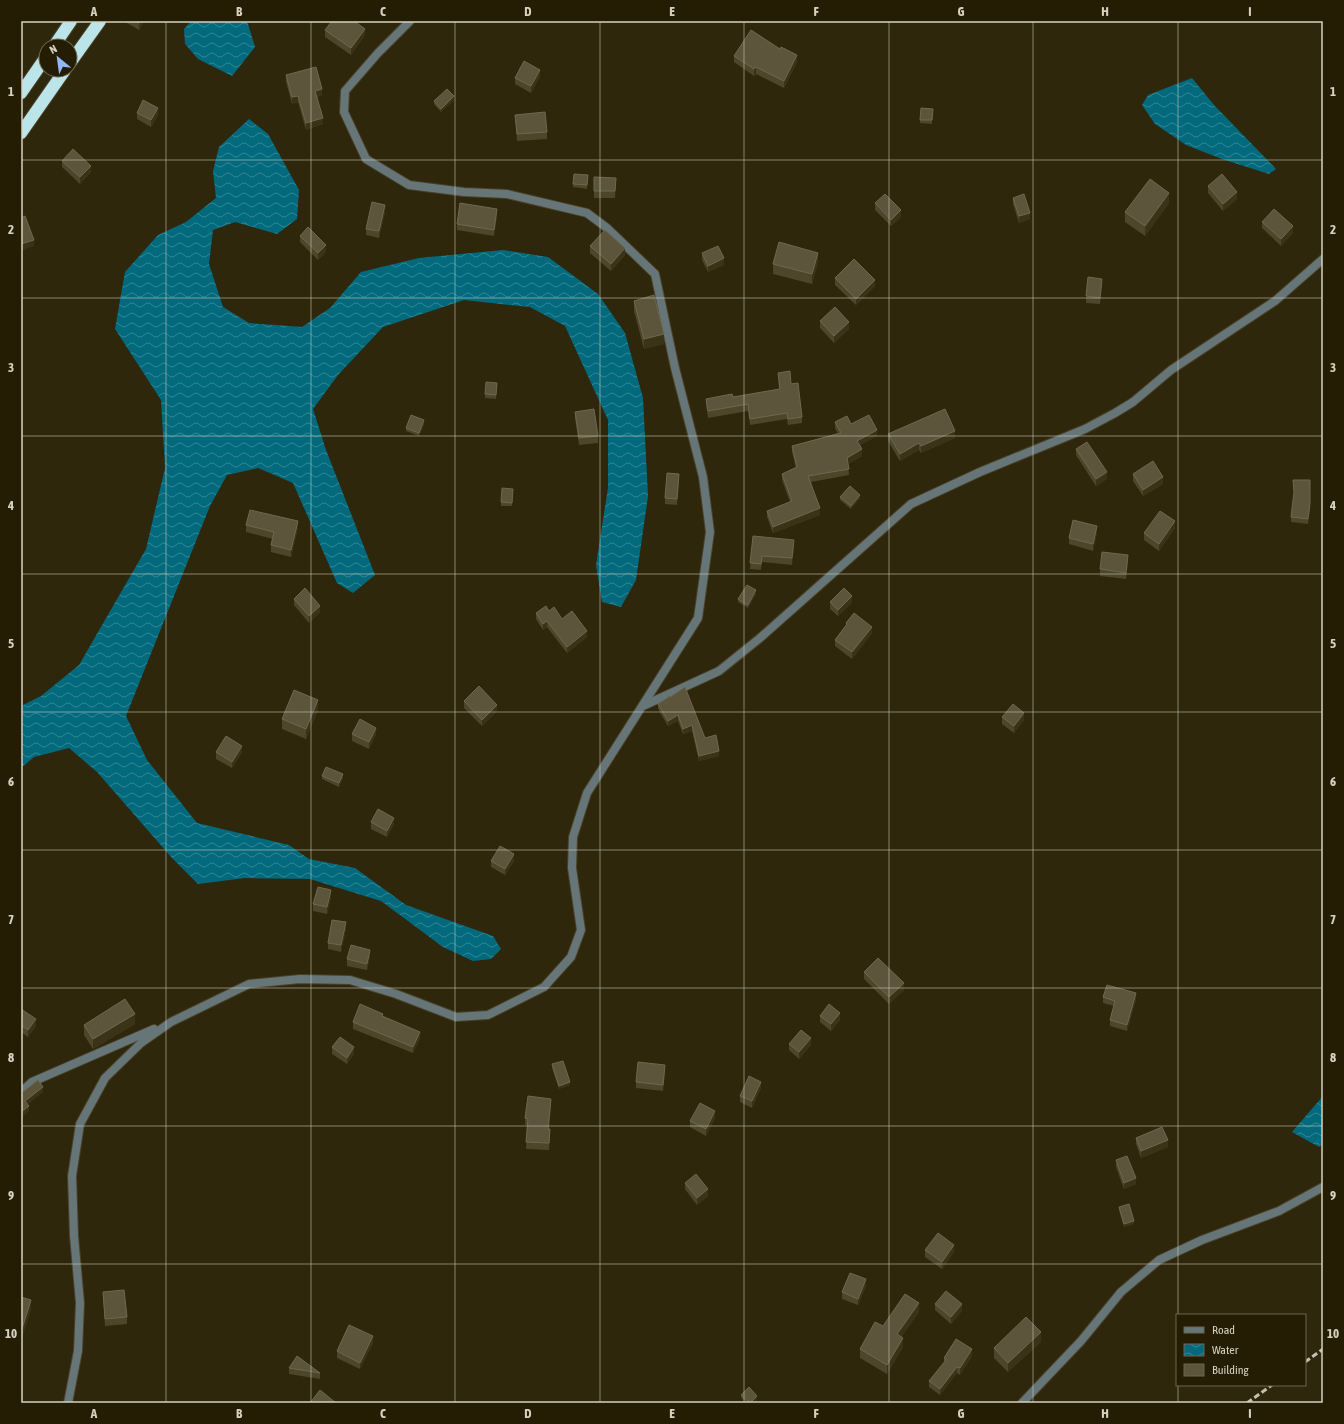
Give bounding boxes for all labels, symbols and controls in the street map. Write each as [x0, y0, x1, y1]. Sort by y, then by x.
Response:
text: A [90, 4, 98, 19]
text: B [236, 4, 243, 19]
text: C [380, 4, 386, 19]
text: D [524, 4, 532, 19]
text: E [669, 4, 675, 19]
text: F [813, 4, 819, 19]
text: G [958, 4, 965, 19]
text: H [1101, 4, 1109, 19]
text: I [1248, 4, 1252, 19]
north arrow [38, 38, 78, 78]
text: N [47, 42, 59, 56]
text: 1 [8, 84, 14, 99]
text: 1 [1330, 84, 1336, 99]
text: 2 [8, 222, 14, 237]
text: 2 [1330, 222, 1336, 237]
text: 3 [8, 360, 14, 375]
text: 3 [1330, 360, 1336, 375]
text: 4 [7, 498, 14, 513]
text: 4 [1329, 498, 1336, 513]
text: 5 [8, 636, 14, 651]
text: 5 [1330, 636, 1336, 651]
text: 6 [8, 774, 14, 789]
text: 6 [1330, 774, 1336, 789]
text: 7 [8, 912, 14, 927]
text: 7 [1330, 912, 1336, 927]
text: 8 [8, 1050, 14, 1065]
text: 8 [1330, 1050, 1336, 1065]
text: 9 [8, 1188, 14, 1203]
text: 9 [1330, 1188, 1336, 1203]
legend [1176, 1314, 1306, 1386]
text: Road [1212, 1323, 1235, 1337]
text: 10 [5, 1326, 17, 1341]
text: 10 [1327, 1326, 1339, 1341]
text: Water [1212, 1343, 1239, 1357]
text: Building [1212, 1363, 1250, 1377]
text: A [90, 1406, 98, 1421]
text: B [236, 1406, 243, 1421]
text: C [380, 1406, 386, 1421]
text: D [524, 1406, 532, 1421]
text: E [669, 1406, 675, 1421]
text: F [813, 1406, 819, 1421]
text: G [958, 1406, 965, 1421]
text: H [1101, 1406, 1109, 1421]
text: I [1248, 1406, 1252, 1421]

